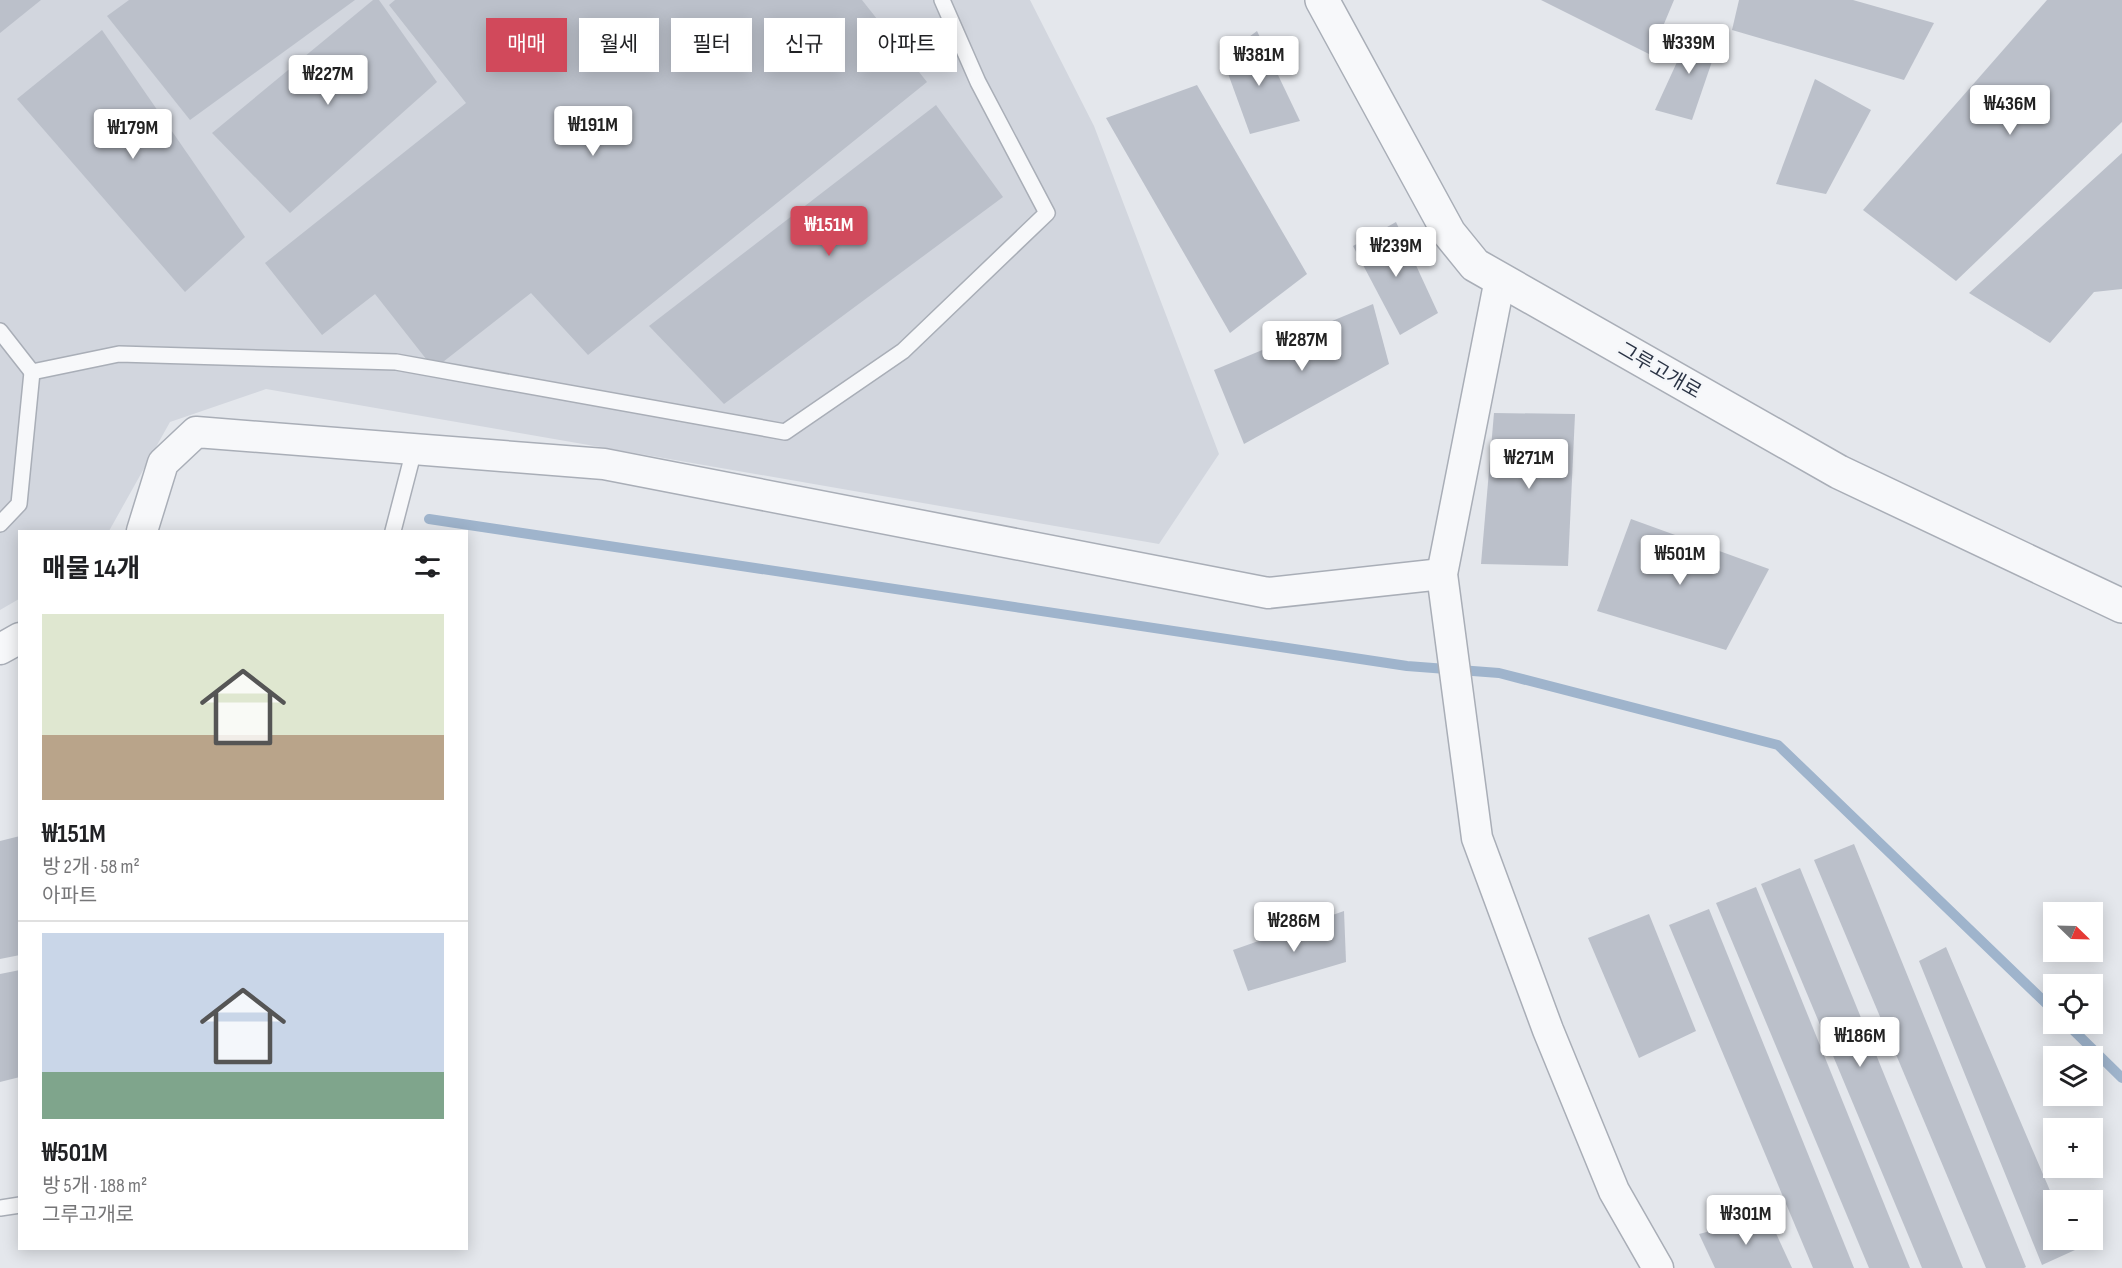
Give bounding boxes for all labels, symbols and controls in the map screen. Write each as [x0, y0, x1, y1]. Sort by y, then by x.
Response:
chip: 매매 [486, 18, 567, 72]
chip: 월세 [579, 18, 659, 72]
chip: 필터 [671, 18, 752, 72]
chip: 신규 [764, 18, 845, 72]
chip: 아파트 [857, 18, 957, 72]
pin: ₩339M [1647, 24, 1731, 75]
text: ₩339M [1663, 31, 1715, 55]
pin: ₩381M [1217, 36, 1301, 87]
text: ₩381M [1234, 43, 1284, 67]
pin: ₩227M [286, 55, 370, 106]
text: ₩227M [303, 62, 353, 86]
pin: ₩436M [1968, 85, 2052, 136]
text: ₩436M [1984, 92, 2036, 116]
pin: ₩191M [551, 106, 635, 157]
pin: ₩179M [91, 109, 175, 160]
text: ₩191M [568, 113, 618, 137]
text: ₩179M [108, 116, 158, 140]
pin: ₩151M [787, 206, 871, 257]
text: ₩151M [805, 213, 853, 237]
pin: ₩239M [1354, 227, 1438, 278]
text: ₩239M [1370, 234, 1422, 258]
pin: ₩287M [1260, 321, 1344, 372]
text: ₩287M [1276, 328, 1328, 352]
street label: 그루고개로 [1614, 337, 1705, 404]
pin: ₩271M [1487, 439, 1571, 490]
text: ₩271M [1504, 446, 1554, 470]
pin: ₩501M [1638, 535, 1722, 586]
text: ₩501M [1655, 542, 1705, 566]
icon: filters [411, 550, 444, 583]
text: 매물 14개 [42, 554, 140, 585]
icon: home [189, 653, 297, 761]
text: ₩151M [42, 819, 106, 850]
text: 방 2개 · 58 m² [42, 855, 140, 879]
text: 아파트 [42, 884, 97, 908]
pin: ₩286M [1252, 902, 1336, 953]
north arrow [2043, 902, 2103, 962]
map controls [2043, 902, 2103, 1250]
text: ₩286M [1268, 909, 1320, 933]
icon: home [189, 972, 297, 1080]
button: locate [2043, 974, 2103, 1034]
pin: ₩186M [1818, 1017, 1902, 1068]
text: ₩186M [1834, 1024, 1886, 1048]
button: layers [2043, 1046, 2103, 1106]
button: + [2043, 1118, 2103, 1178]
text: ₩501M [42, 1138, 108, 1169]
text: 방 5개 · 188 m² [42, 1174, 147, 1198]
button: − [2043, 1190, 2103, 1250]
pin: ₩301M [1704, 1195, 1788, 1246]
text: ₩301M [1721, 1202, 1771, 1226]
text: 그루고개로 [42, 1203, 134, 1227]

